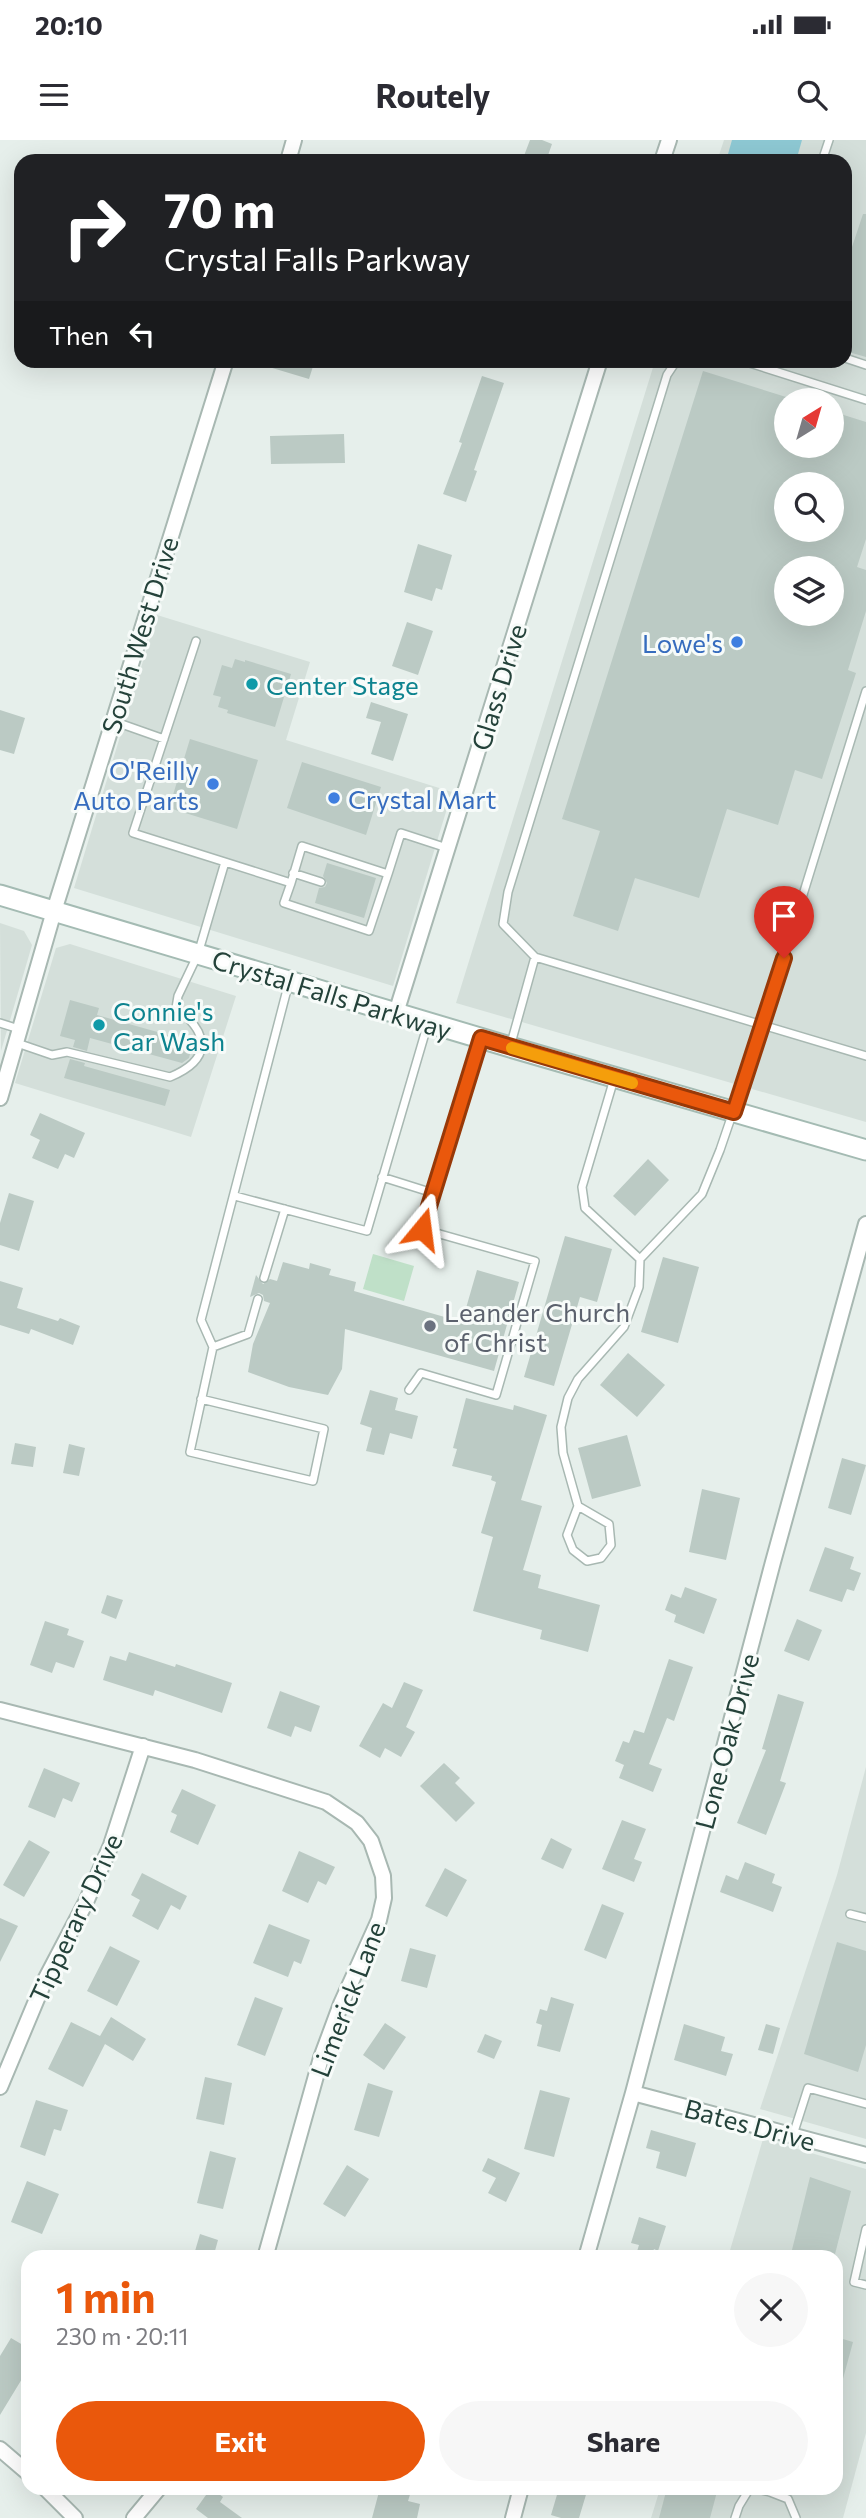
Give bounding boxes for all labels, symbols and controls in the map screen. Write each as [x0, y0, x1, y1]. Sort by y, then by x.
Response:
text: 20:10 [35, 9, 103, 40]
text: Routely [376, 75, 490, 115]
icon: menu [35, 76, 73, 114]
icon: search [793, 76, 831, 114]
text: 70 m [164, 178, 275, 238]
icon: right [49, 182, 140, 273]
text: Crystal Falls Parkway [164, 238, 470, 278]
icon: left [123, 315, 161, 353]
text: Then [49, 319, 109, 350]
north arrow [774, 388, 844, 458]
map controls [774, 388, 844, 626]
button: search [774, 472, 844, 542]
street label: South West Drive [94, 533, 184, 737]
button: layers [774, 556, 844, 626]
street label: Glass Drive [464, 620, 532, 754]
place label: Lowe's [642, 627, 723, 658]
marker: Lowe's [729, 634, 745, 650]
place label: Center Stage [266, 669, 419, 700]
marker: Center Stage [244, 676, 260, 692]
place label: O'Reilly Auto Parts [73, 754, 199, 815]
marker: O'Reilly Auto Parts [205, 776, 221, 792]
place label: Crystal Mart [348, 783, 496, 814]
marker: Crystal Mart [326, 790, 342, 806]
pin [754, 886, 814, 958]
icon: arrive [765, 897, 803, 935]
street label: Crystal Falls Parkway [208, 943, 456, 1045]
place label: Connie's Car Wash [113, 995, 225, 1056]
marker: Connie's Car Wash [91, 1017, 107, 1033]
position arrow [385, 1192, 459, 1266]
place label: Leander Church of Christ [444, 1296, 630, 1357]
marker: Leander Church of Christ [422, 1318, 438, 1334]
street label: Lone Oak Drive [688, 1650, 764, 1832]
street label: Tipperary Drive [22, 1828, 128, 2008]
street label: Limerick Lane [303, 1917, 391, 2081]
street label: Bates Drive [681, 2092, 819, 2156]
text: 1 min [56, 2270, 156, 2322]
button: close [734, 2273, 808, 2347]
text: 230 m · 20:11 [56, 2322, 188, 2350]
button: Exit [56, 2401, 425, 2481]
button: Share [439, 2401, 808, 2481]

